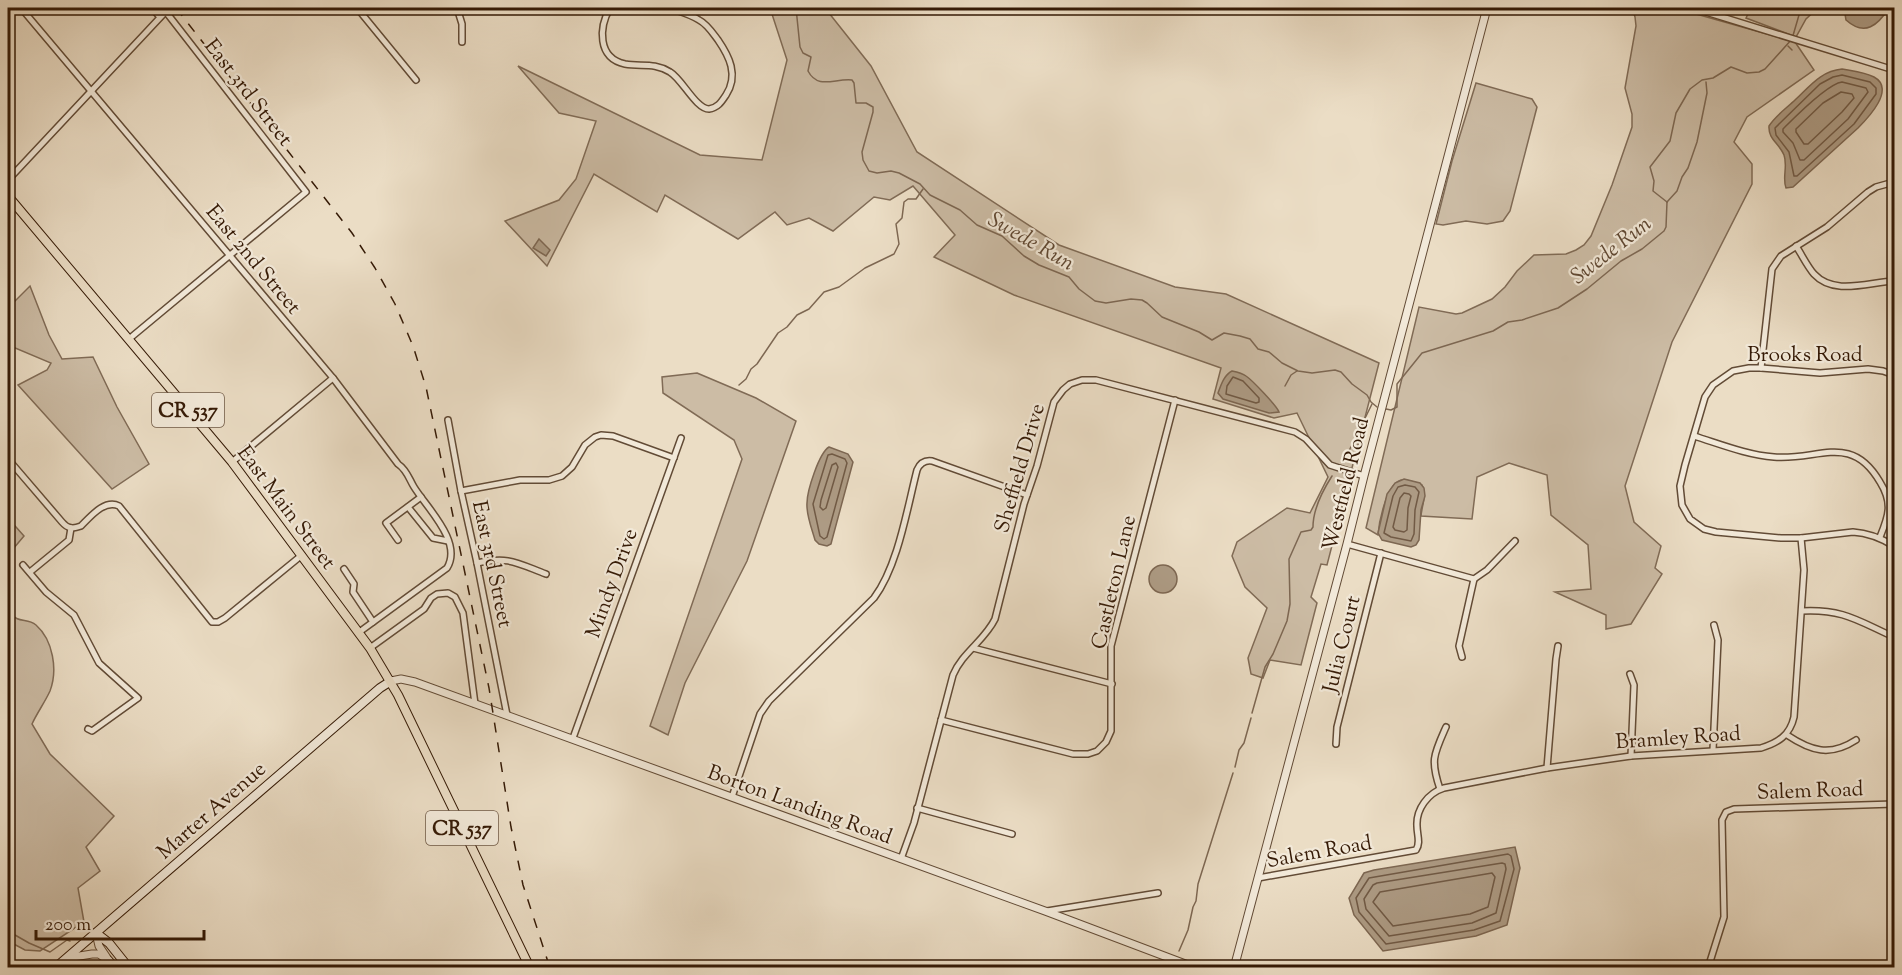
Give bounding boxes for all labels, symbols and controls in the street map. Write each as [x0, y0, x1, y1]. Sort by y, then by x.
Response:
street label: East 3rd Street [196, 33, 299, 153]
street label: East 2nd Street [198, 199, 307, 322]
water label: Swede Run [981, 205, 1080, 280]
water label: Swede Run [1564, 209, 1660, 293]
street label: Brooks Road [1747, 341, 1863, 371]
road number: CR 537 [152, 393, 224, 427]
street label: Sheffield Drive [988, 400, 1054, 537]
street label: Westfield Road [1316, 414, 1378, 554]
street label: East Main Street [229, 440, 342, 576]
street label: East 3rd Street [463, 498, 519, 631]
street label: Castleton Lane [1085, 512, 1145, 653]
street label: Mindy Drive [579, 525, 647, 643]
street label: Julia Court [1316, 593, 1369, 697]
street label: Bramley Road [1615, 720, 1742, 758]
street label: Marter Avenue [151, 756, 273, 867]
street label: Borton Landing Road [703, 758, 896, 853]
street label: Salem Road [1756, 775, 1864, 809]
road number: CR 537 [426, 811, 498, 845]
street label: Salem Road [1264, 829, 1375, 877]
scale bar [36, 903, 204, 941]
text: 200 m [45, 913, 91, 939]

